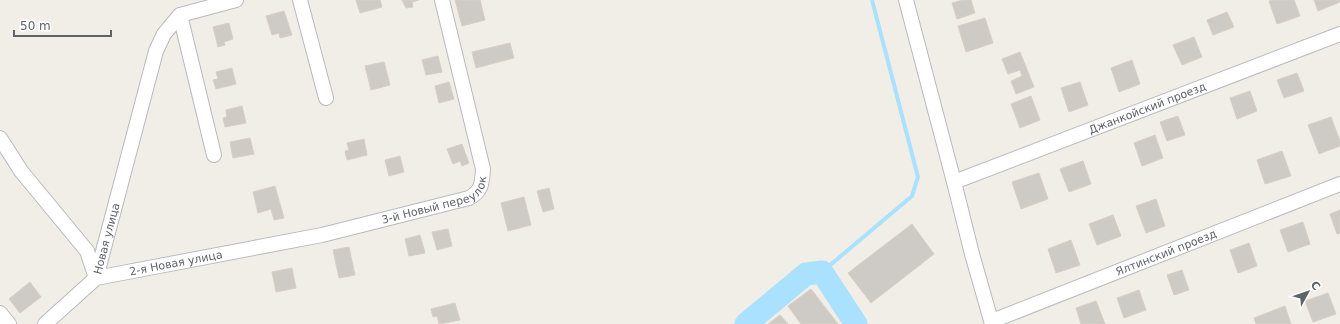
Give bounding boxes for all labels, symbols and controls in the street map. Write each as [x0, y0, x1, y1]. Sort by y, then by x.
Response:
scale bar [14, 12, 111, 38]
text: 50 m [20, 19, 51, 33]
street label: Джанкойский проезд [1087, 79, 1208, 136]
street label: 3-й Новый переулок [380, 175, 489, 226]
street label: Новая улица [91, 202, 122, 276]
street label: Ялтинский проезд [1114, 227, 1219, 278]
street label: 2-я Новая улица [128, 248, 223, 278]
north arrow [1288, 272, 1328, 312]
text: С [1308, 279, 1323, 293]

